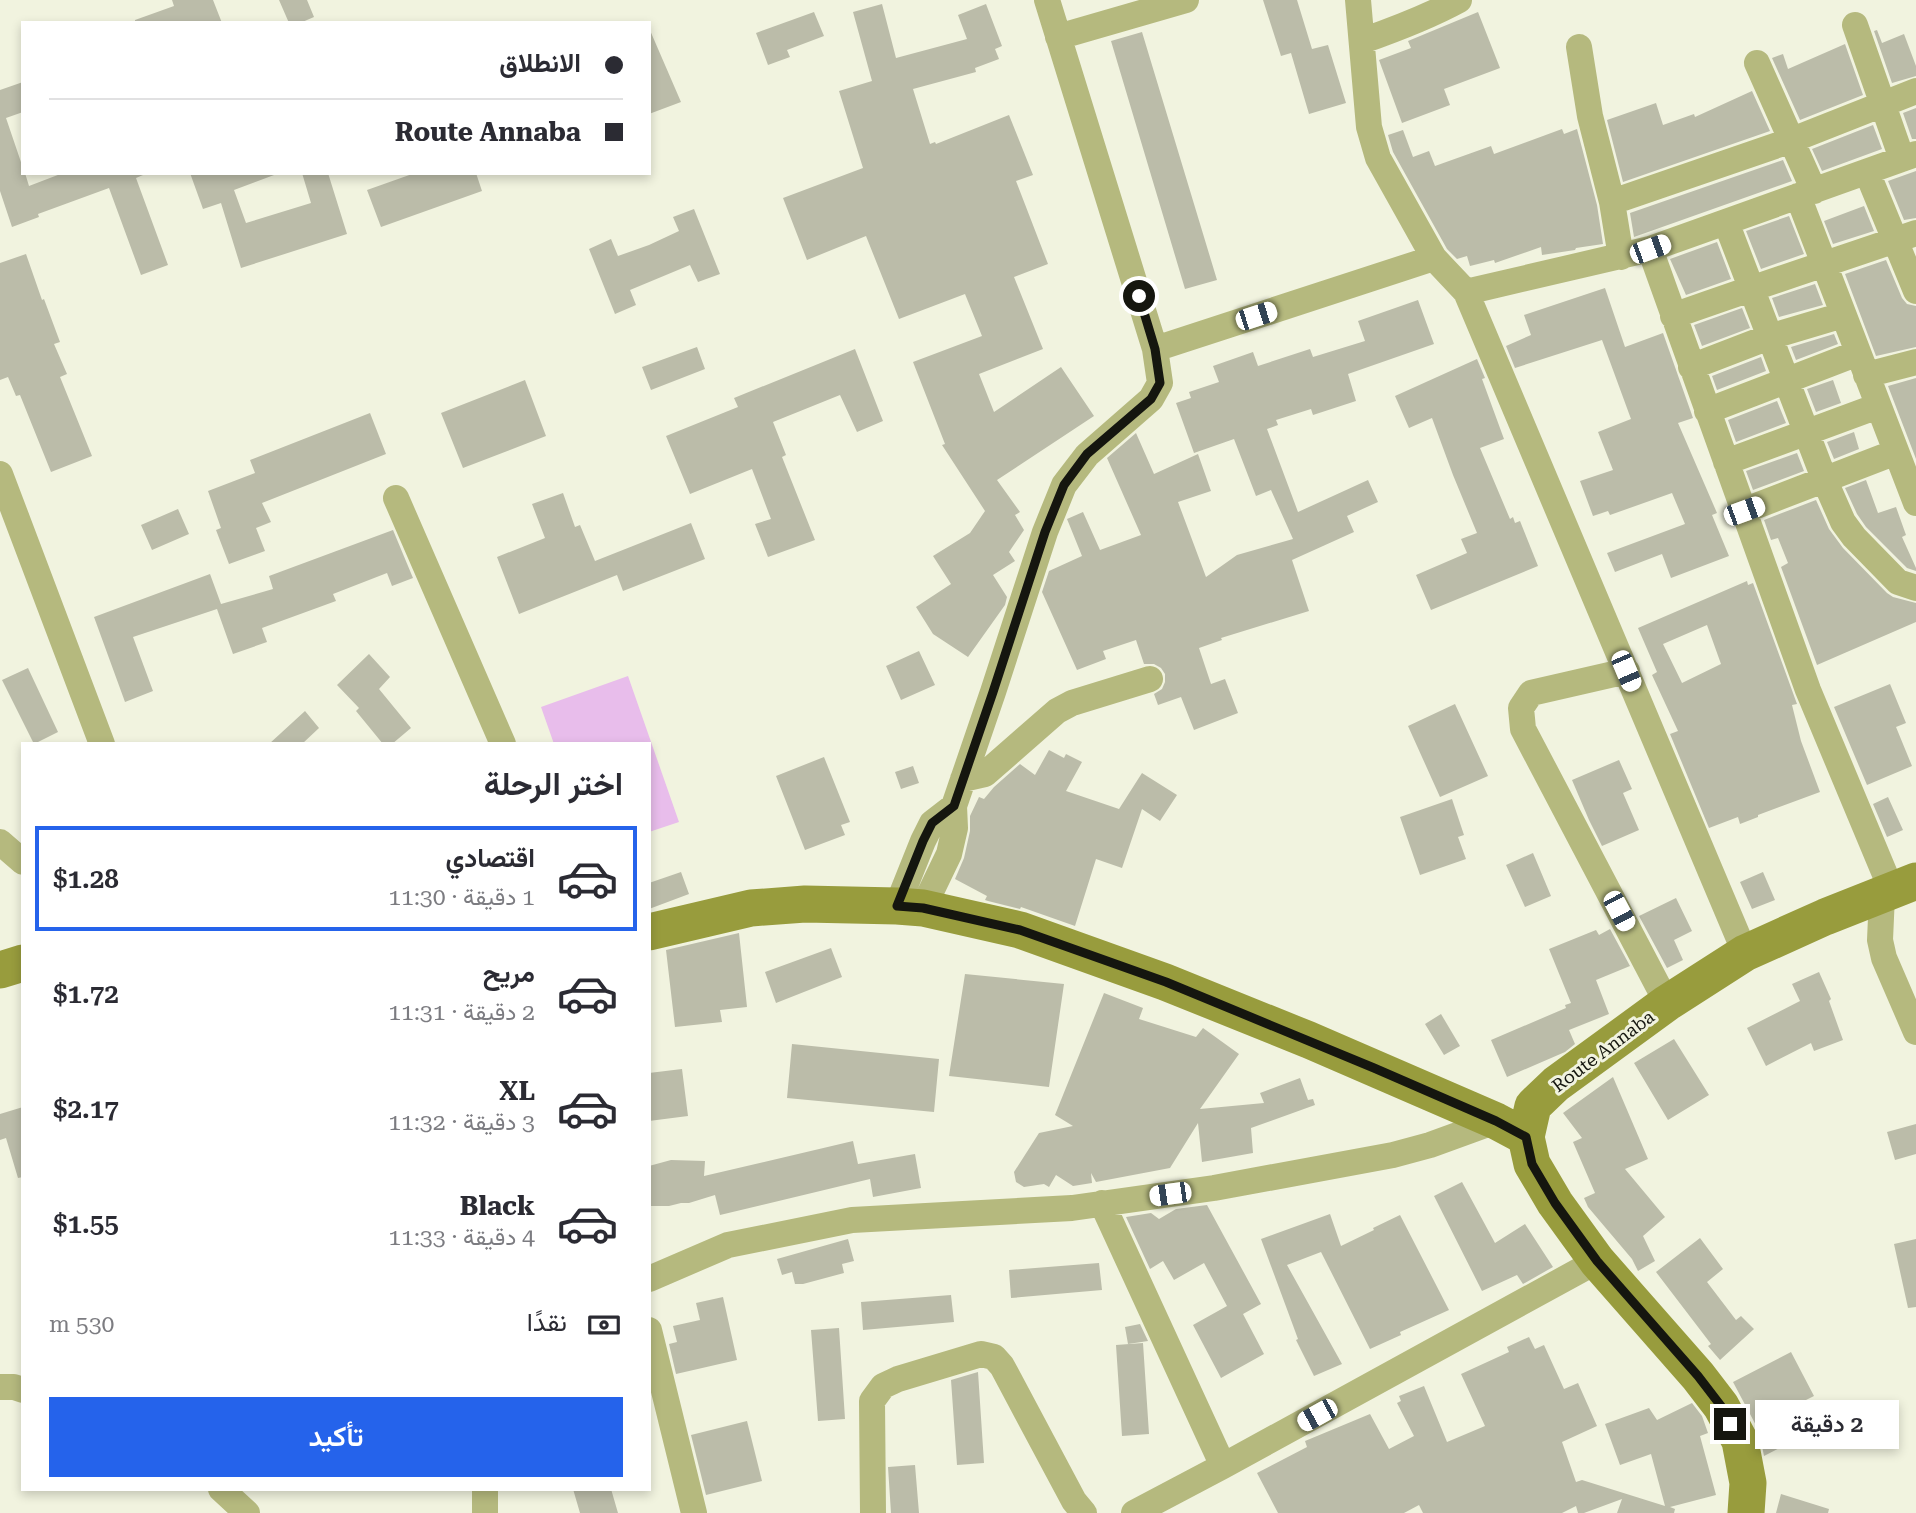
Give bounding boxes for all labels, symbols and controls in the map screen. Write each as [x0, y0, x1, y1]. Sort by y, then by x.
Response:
text: الانطلاق [499, 48, 581, 78]
text: Route Annaba [395, 117, 581, 147]
car [1627, 232, 1674, 266]
route start [1123, 280, 1155, 312]
car [1233, 300, 1280, 332]
car [1721, 494, 1768, 528]
car [1609, 648, 1644, 694]
text: اختر الرحلة [484, 765, 623, 803]
text: اقتصادي [446, 843, 535, 873]
icon: car [556, 847, 619, 910]
text: $1.28 [53, 864, 119, 894]
text: 1 دقيقة · 11:30 [388, 884, 535, 911]
car [1600, 888, 1639, 934]
text: مريح [483, 958, 535, 988]
icon: car [556, 962, 619, 1025]
text: $1.72 [53, 979, 119, 1009]
text: 2 دقيقة · 11:31 [388, 999, 535, 1026]
street label: Route Annaba [1548, 1006, 1658, 1096]
text: XL [499, 1076, 535, 1106]
icon: car [556, 1077, 619, 1140]
text: $2.17 [53, 1094, 119, 1124]
text: 3 دقيقة · 11:32 [388, 1109, 535, 1136]
car [1148, 1181, 1193, 1207]
text: Black [460, 1191, 535, 1221]
icon: car [556, 1192, 619, 1255]
text: $1.55 [53, 1209, 119, 1239]
text: 4 دقيقة · 11:33 [388, 1224, 535, 1251]
icon: cash [585, 1306, 623, 1344]
text: نقدًا [527, 1307, 567, 1337]
text: 530 m [49, 1311, 114, 1338]
car [1294, 1396, 1341, 1434]
button: تأكيد [49, 1397, 623, 1477]
callout: 2 دقيقة [1754, 1400, 1898, 1448]
route end [1714, 1408, 1746, 1440]
text: 2 دقيقة [1791, 1411, 1863, 1438]

